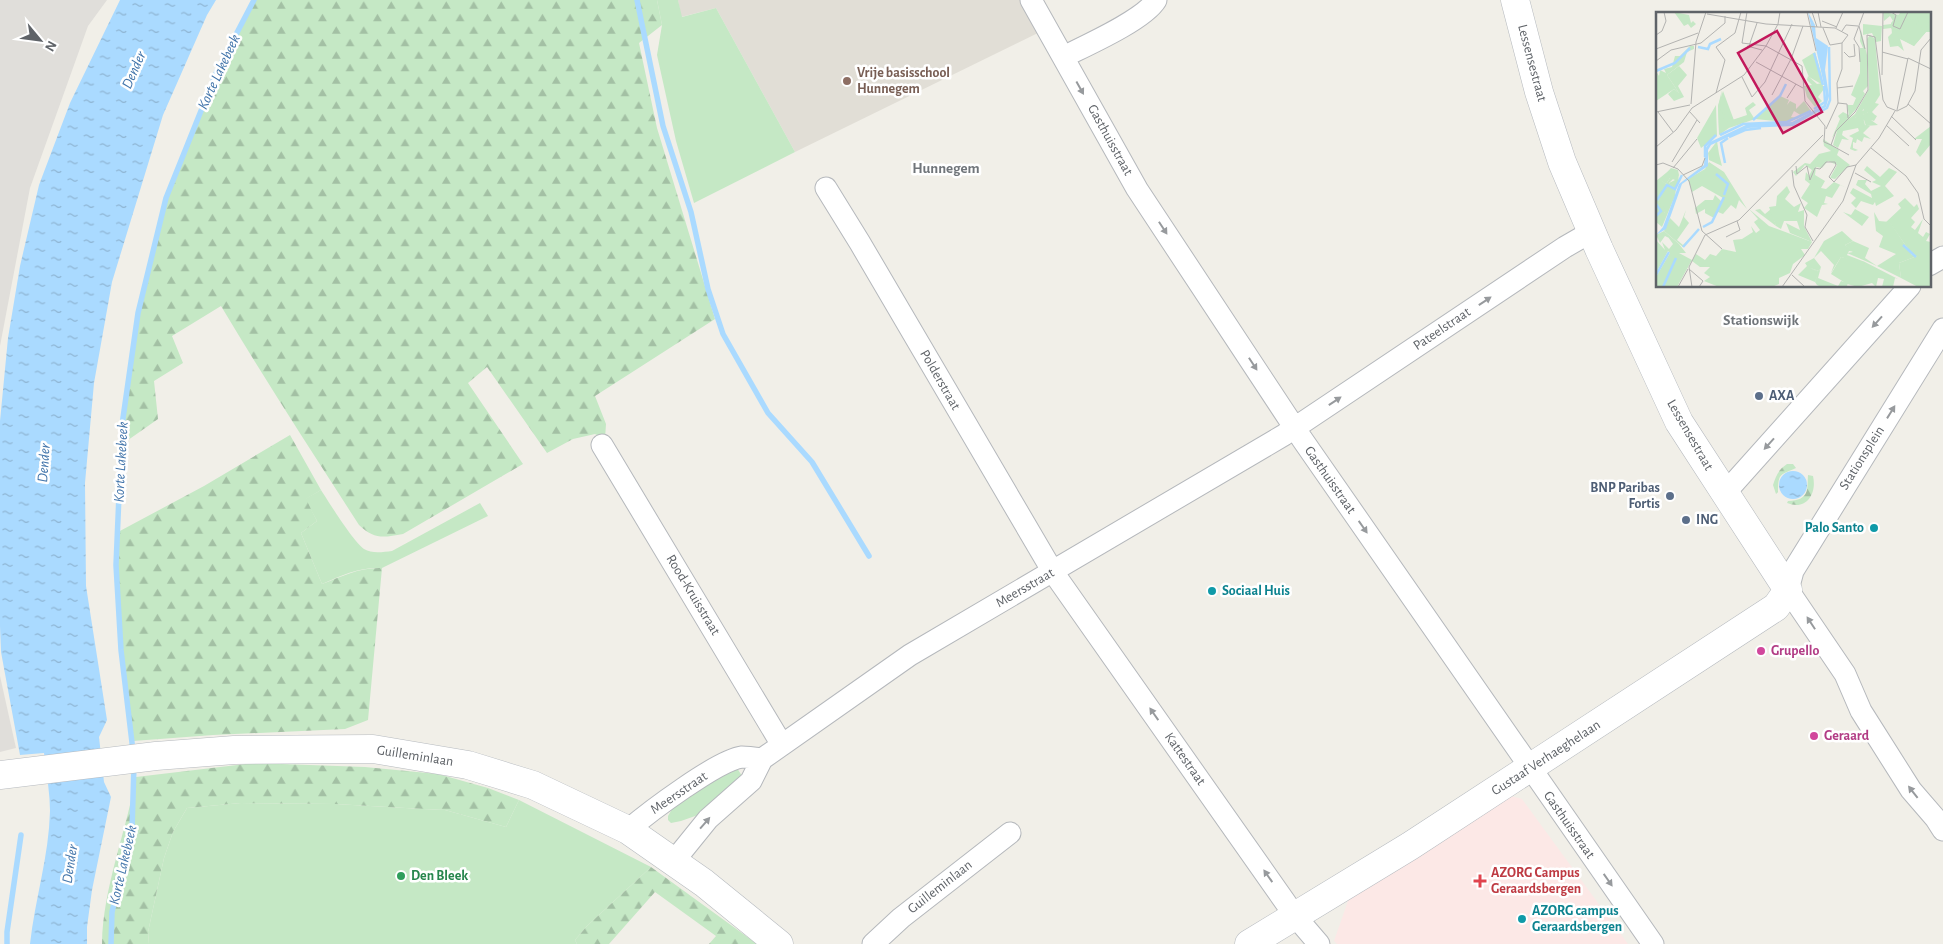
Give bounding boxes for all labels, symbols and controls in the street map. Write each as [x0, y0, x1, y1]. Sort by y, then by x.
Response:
inset map [1656, 12, 1930, 288]
north arrow [15, 15, 65, 65]
street label: Lessensestraat [1515, 23, 1549, 104]
water label: Korte Lakebeek [195, 32, 243, 112]
text: N [42, 38, 59, 53]
water label: Dender [119, 48, 149, 91]
place label: Vrije basisschool Hunnegem [857, 66, 950, 96]
marker: Vrije basisschool Hunnegem [841, 75, 853, 87]
one-way arrow [1076, 82, 1085, 95]
street label: Gasthuisstraat [1085, 102, 1135, 178]
district label: Hunnegem [912, 161, 980, 176]
one-way arrow [1158, 221, 1168, 235]
one-way arrow [1478, 296, 1492, 306]
street label: Pateelstraat [1411, 305, 1473, 353]
district label: Stationswijk [1723, 313, 1799, 328]
one-way arrow [1871, 316, 1883, 328]
street label: Polderstraat [917, 348, 963, 413]
one-way arrow [1248, 357, 1257, 370]
place label: AXA [1769, 389, 1795, 403]
marker: AXA [1753, 390, 1765, 402]
one-way arrow [1329, 396, 1342, 406]
street label: Lessensestraat [1664, 397, 1716, 473]
one-way arrow [1886, 406, 1896, 419]
water label: Korte Lakebeek [111, 421, 131, 503]
street label: Stationsplein [1837, 424, 1887, 492]
one-way arrow [1763, 437, 1774, 450]
water label: Dender [35, 442, 53, 483]
street label: Gasthuisstraat [1302, 444, 1359, 517]
place label: BNP Paribas Fortis [1590, 481, 1660, 511]
marker: BNP Paribas Fortis [1664, 490, 1676, 502]
place label: ING [1696, 513, 1718, 527]
marker: ING [1680, 514, 1692, 526]
one-way arrow [1358, 521, 1368, 534]
place label: Palo Santo [1805, 521, 1864, 535]
marker: Palo Santo [1868, 522, 1880, 534]
street label: Rood-Kruisstraat [663, 552, 723, 638]
street label: Meersstraat [993, 565, 1057, 610]
place label: Sociaal Huis [1222, 584, 1290, 598]
marker: Sociaal Huis [1206, 585, 1218, 597]
one-way arrow [1807, 616, 1816, 630]
place label: Grupello [1771, 644, 1819, 658]
marker: Grupello [1755, 645, 1767, 657]
one-way arrow [1149, 707, 1159, 721]
street label: Gustaaf Verhaeghelaan [1489, 718, 1603, 798]
place label: Geraard [1824, 729, 1870, 743]
street label: Kattestraat [1162, 730, 1208, 788]
marker: Geraard [1808, 730, 1820, 742]
street label: Guilleminlaan [376, 743, 454, 769]
street label: Meersstraat [648, 769, 710, 817]
one-way arrow [1908, 786, 1919, 799]
street label: Gasthuisstraat [1541, 789, 1598, 862]
one-way arrow [699, 817, 711, 829]
water label: Korte Lakebeek [107, 824, 139, 906]
water label: Dender [60, 842, 81, 885]
street label: Guilleminlaan [905, 858, 975, 916]
place label: AZORG Campus Geraardsbergen [1491, 866, 1581, 896]
place label: Den Bleek [411, 869, 468, 883]
one-way arrow [1263, 869, 1273, 883]
marker: Den Bleek [395, 870, 407, 882]
one-way arrow [1603, 873, 1613, 887]
marker: AZORG Campus Geraardsbergen [1473, 874, 1487, 888]
place label: AZORG campus Geraardsbergen [1532, 904, 1622, 934]
marker: AZORG campus Geraardsbergen [1516, 913, 1528, 925]

